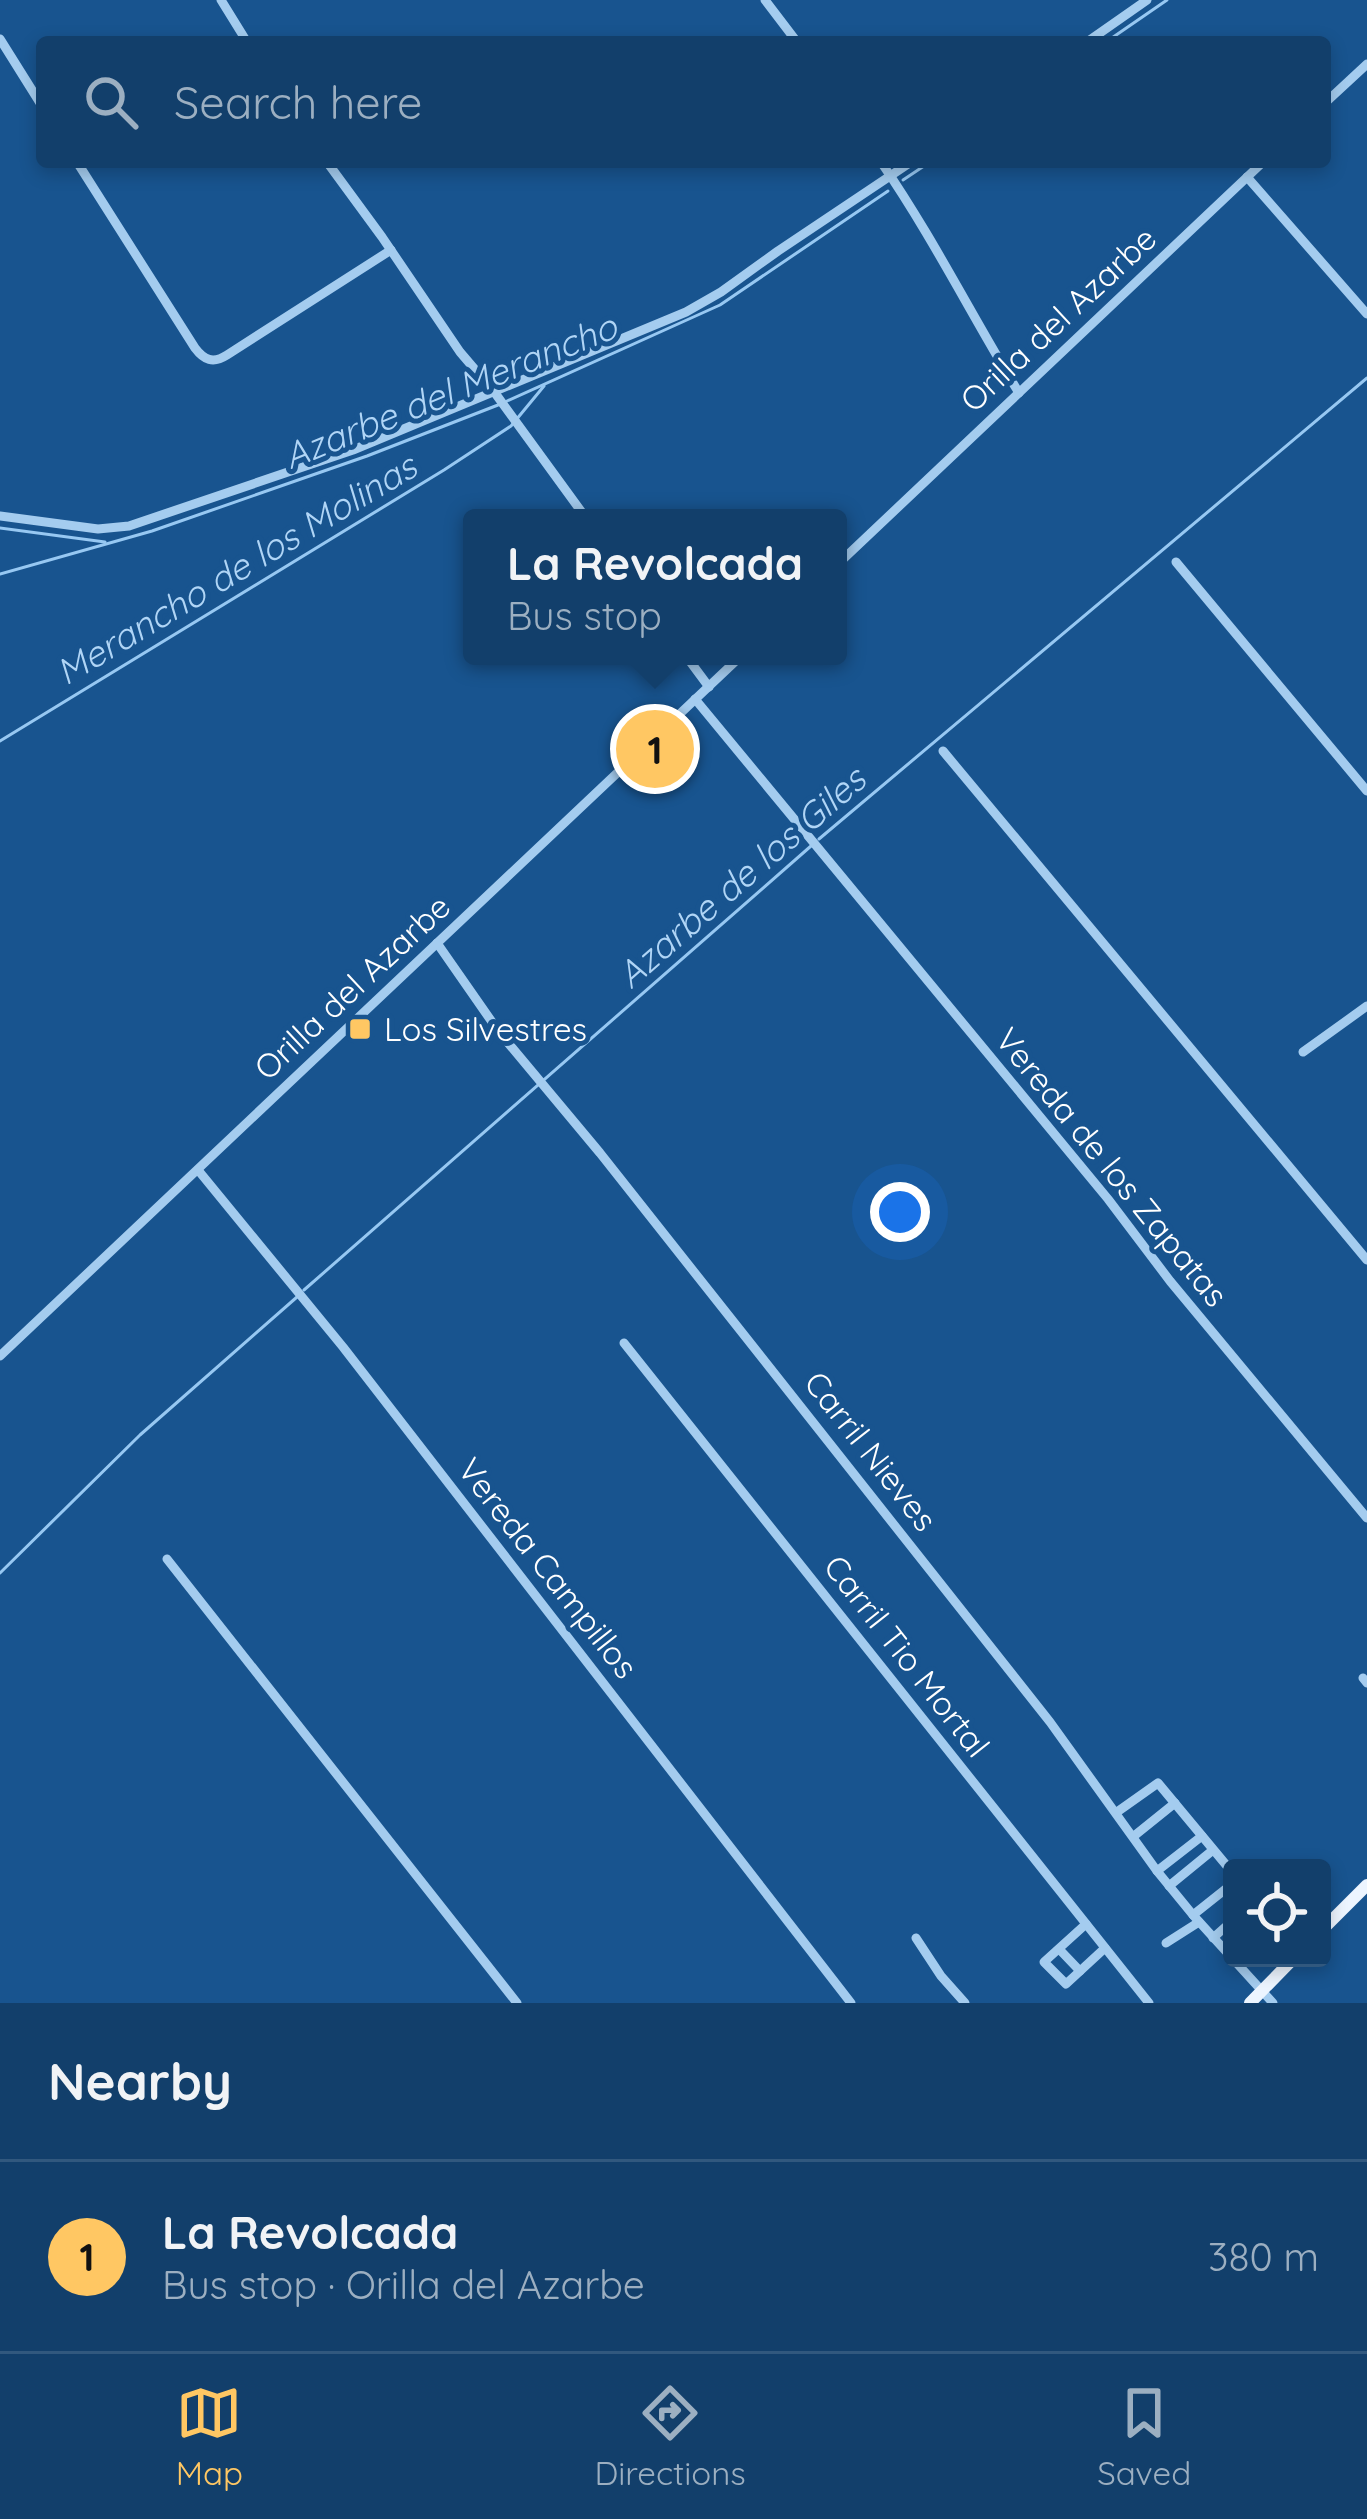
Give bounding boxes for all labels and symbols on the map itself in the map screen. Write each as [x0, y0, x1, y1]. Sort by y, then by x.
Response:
street label: Orilla del Azarbe [951, 217, 1164, 420]
water label: Azarbe del Merancho [277, 303, 624, 478]
water label: Merancho de los Molinas [47, 442, 426, 694]
pin: 1 [616, 704, 694, 794]
water label: Azarbe de los Giles [607, 755, 876, 997]
street label: Orilla del Azarbe [245, 885, 458, 1088]
place label: Los Silvestres [384, 1008, 587, 1049]
marker: Los Silvestres [347, 1016, 373, 1042]
street label: Vereda de los Zapatas [987, 1019, 1237, 1314]
your location [870, 1182, 930, 1242]
street label: Carril Nieves [796, 1363, 947, 1539]
street label: Vereda Campillos [450, 1449, 647, 1686]
street label: Carril Tio Mortal [816, 1546, 999, 1765]

